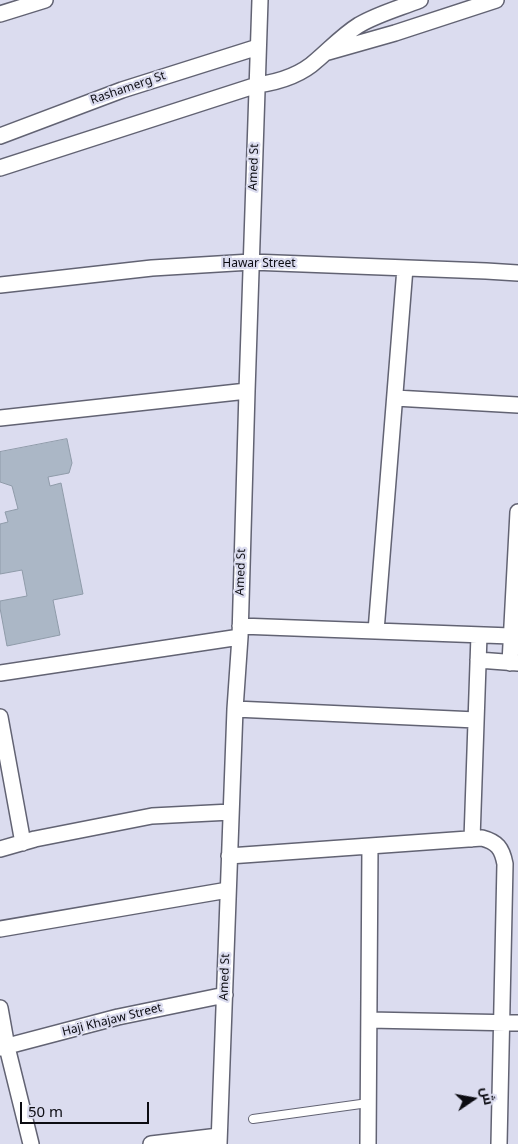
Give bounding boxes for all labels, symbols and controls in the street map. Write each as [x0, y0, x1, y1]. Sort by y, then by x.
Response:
street label: Rashamerg St [89, 68, 167, 108]
street label: Amed St [246, 143, 262, 191]
street label: Hawar Street [222, 257, 296, 271]
street label: Amed St [233, 548, 249, 596]
street label: Amed St [217, 953, 233, 1001]
street label: ‌Haji Khajaw Street [61, 1001, 163, 1039]
north arrow [448, 1074, 498, 1124]
text: ش [477, 1085, 499, 1107]
scale bar [22, 1092, 151, 1124]
text: 50 m [28, 1101, 63, 1121]

